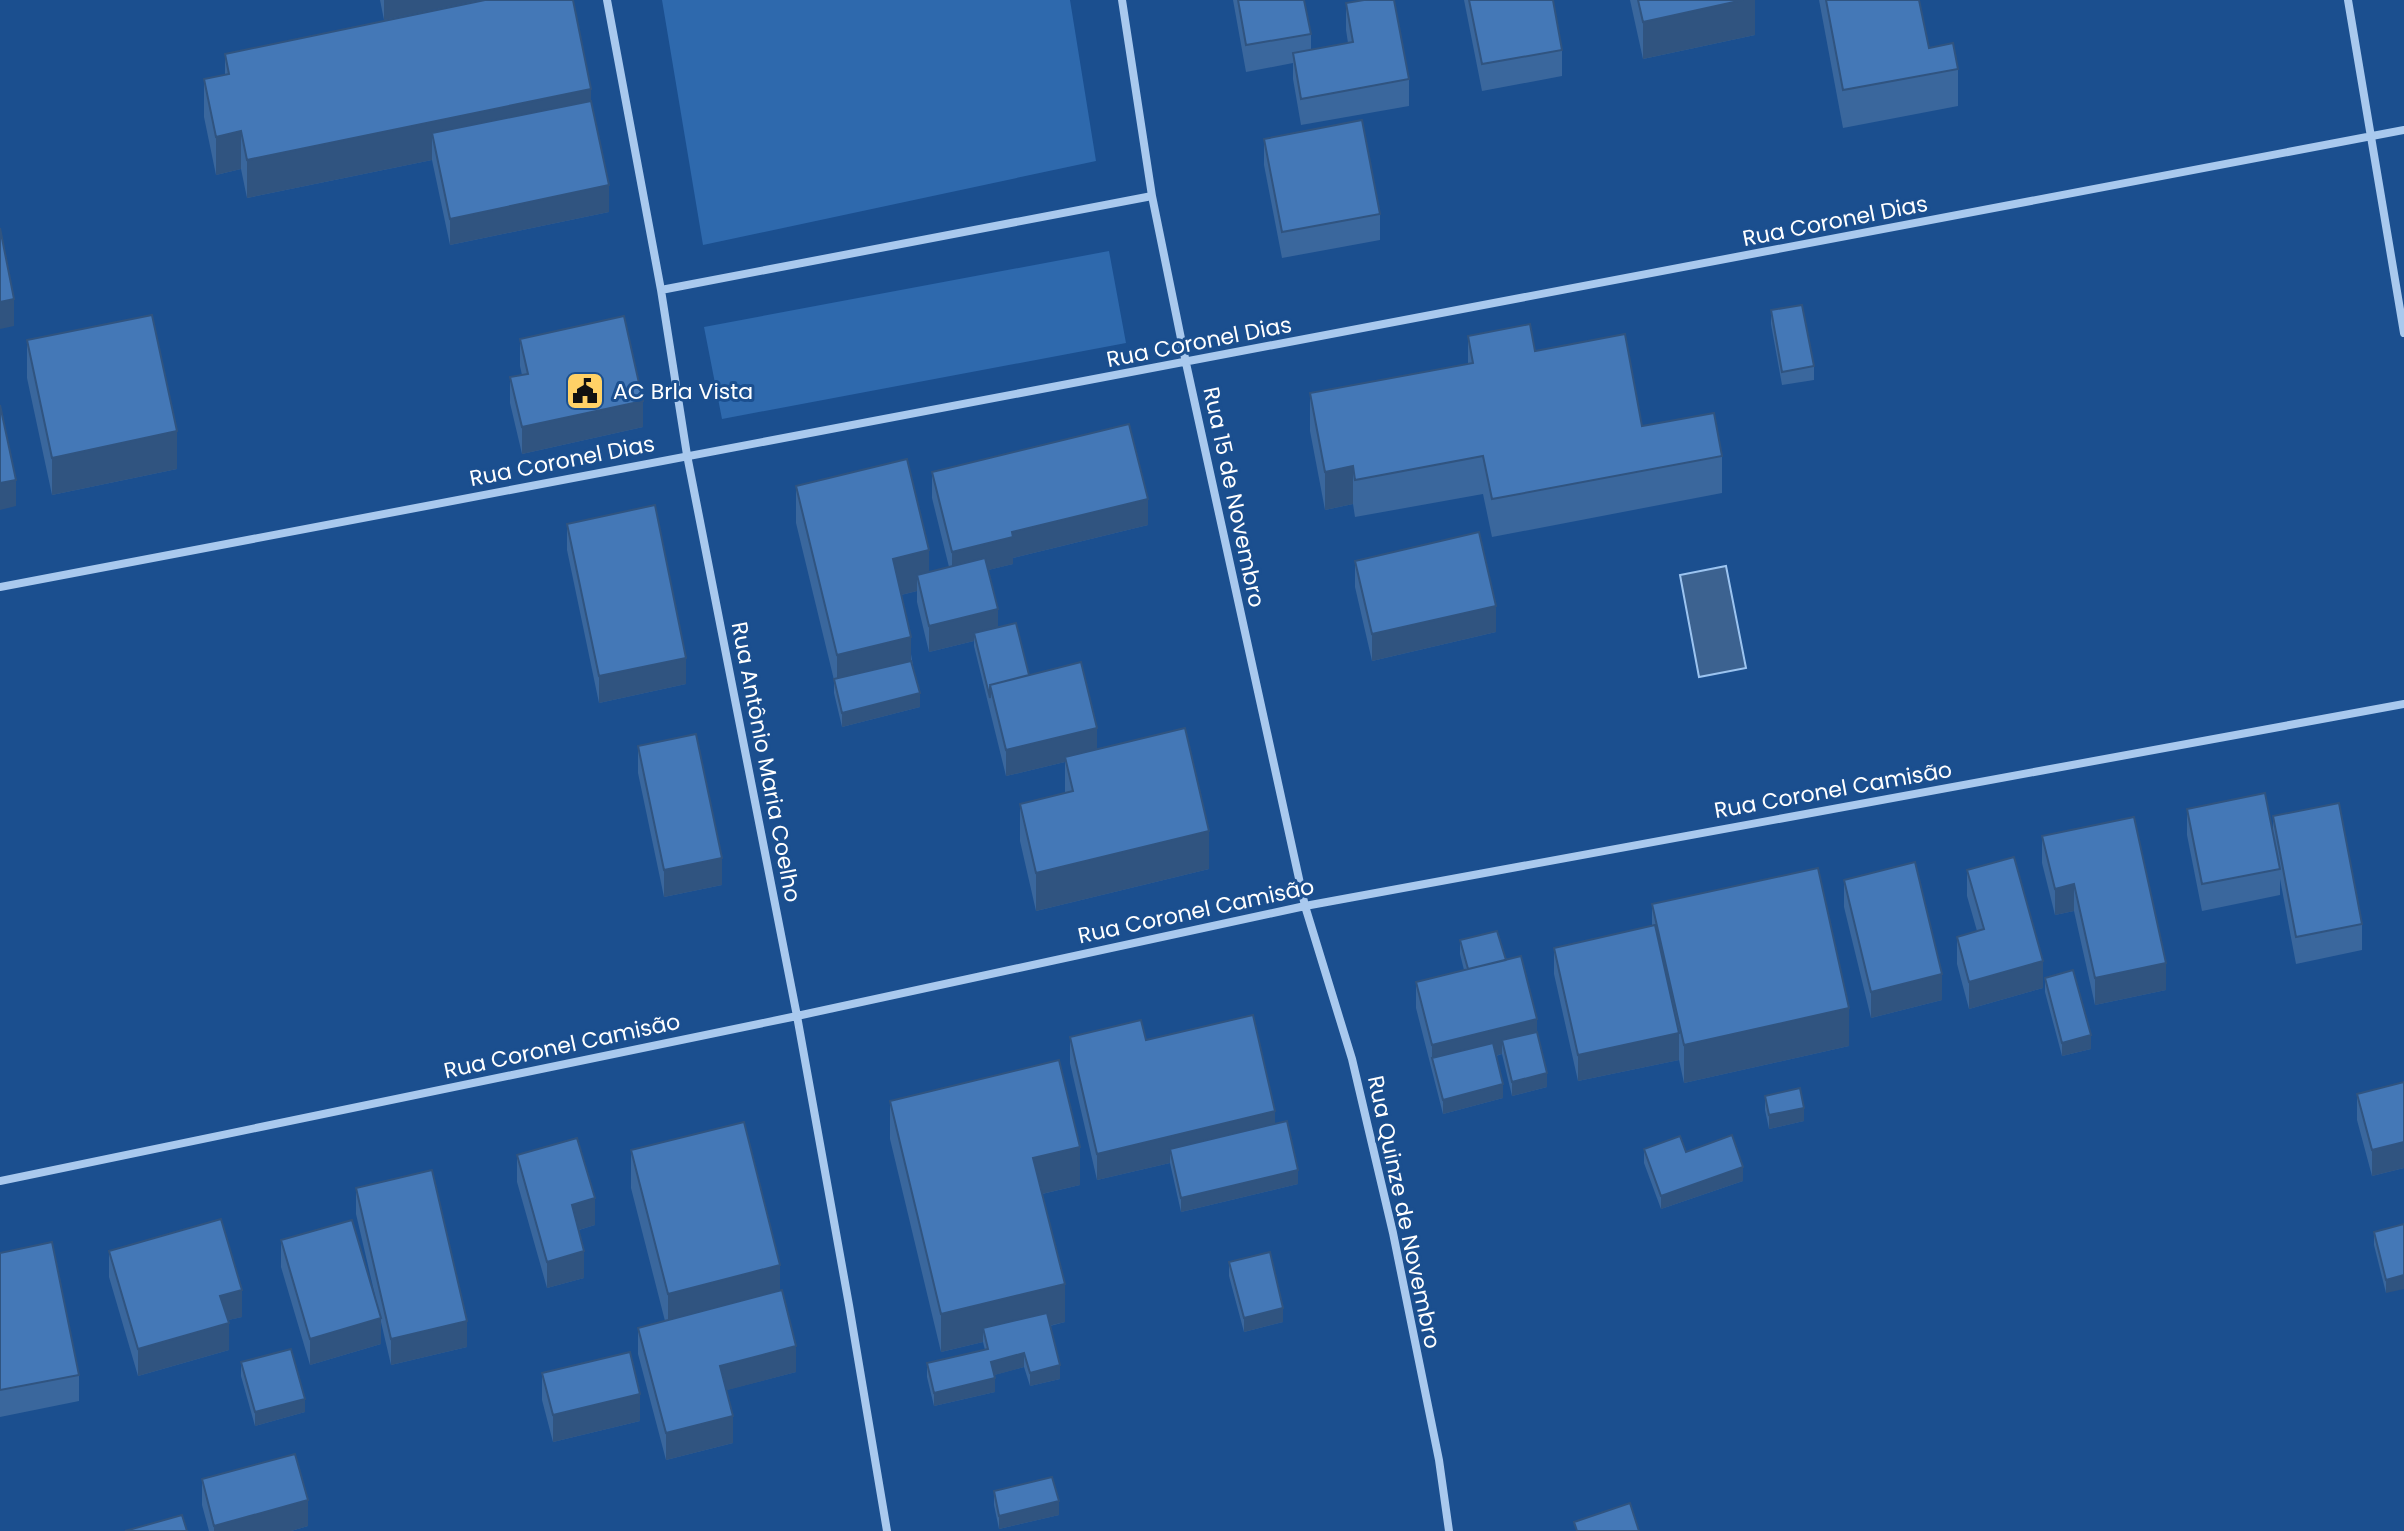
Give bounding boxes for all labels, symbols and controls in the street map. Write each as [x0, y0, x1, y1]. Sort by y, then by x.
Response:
street label: Rua Coronel Dias [1740, 188, 1930, 254]
street label: Rua Coronel Dias [1104, 309, 1294, 375]
public building icon: AC Brla Vista [564, 370, 606, 412]
place label: AC Brla Vista [613, 376, 753, 407]
street label: Rua 15 de Novembro [1195, 384, 1273, 610]
street label: Rua Coronel Dias [467, 428, 657, 494]
street label: Rua Antônio Maria Coelho [724, 619, 808, 905]
street label: Rua Coronel Camisão [1712, 754, 1954, 826]
street label: Rua Coronel Camisão [1075, 871, 1317, 951]
street label: Rua Coronel Camisão [441, 1006, 683, 1086]
street label: Rua Quinze de Novembro [1360, 1073, 1448, 1351]

